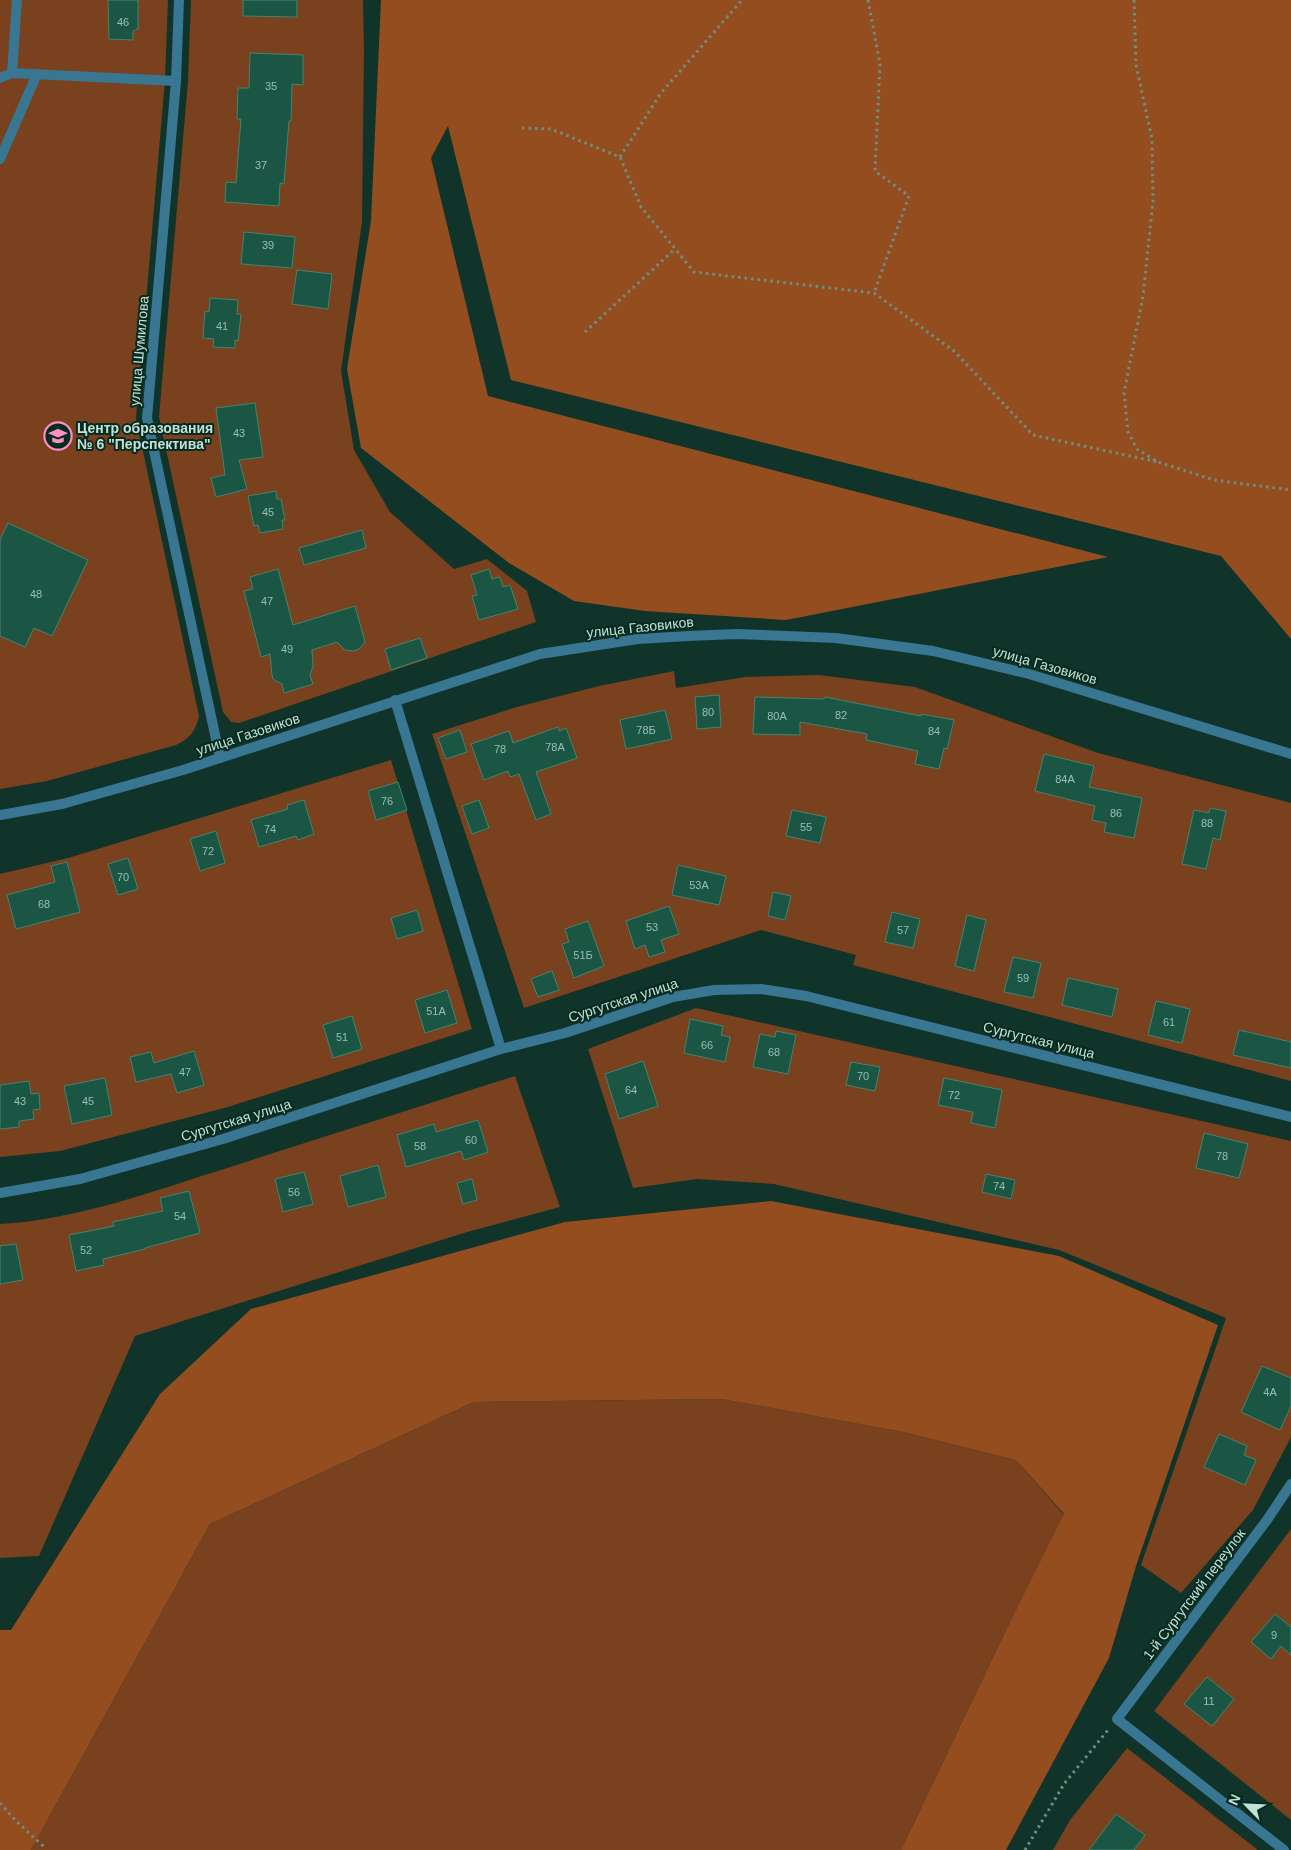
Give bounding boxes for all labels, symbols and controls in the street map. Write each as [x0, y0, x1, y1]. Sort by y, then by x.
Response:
house number: 46 [117, 16, 129, 28]
house number: 35 [265, 80, 277, 92]
house number: 37 [255, 159, 267, 171]
house number: 39 [262, 239, 274, 251]
street label: улица Шумилова [126, 295, 152, 407]
house number: 41 [216, 320, 228, 332]
place label: Центр образования № 6 "Перспектива" [77, 420, 213, 452]
school or university icon: Центр образования № 6 "Перспектива" [43, 421, 73, 451]
house number: 43 [233, 427, 245, 439]
house number: 45 [262, 506, 274, 518]
house number: 48 [30, 588, 42, 600]
house number: 47 [261, 595, 273, 607]
street label: улица Газовиков [586, 613, 694, 641]
street label: улица Газовиков [991, 642, 1099, 688]
house number: 49 [281, 643, 293, 655]
house number: 80 [702, 706, 714, 718]
house number: 82 [835, 709, 847, 721]
street label: улица Газовиков [194, 710, 302, 758]
house number: 80А [767, 710, 787, 722]
house number: 78Б [636, 724, 656, 736]
house number: 84 [928, 725, 940, 737]
house number: 78А [545, 741, 565, 753]
house number: 78 [494, 743, 506, 755]
house number: 84А [1055, 773, 1075, 785]
house number: 76 [381, 795, 393, 807]
house number: 86 [1110, 807, 1122, 819]
house number: 88 [1201, 817, 1213, 829]
house number: 55 [800, 821, 812, 833]
house number: 74 [264, 823, 276, 835]
house number: 72 [202, 845, 214, 857]
house number: 70 [117, 871, 129, 883]
house number: 53А [689, 879, 709, 891]
house number: 68 [38, 898, 50, 910]
house number: 53 [646, 921, 658, 933]
house number: 57 [897, 924, 909, 936]
house number: 51Б [573, 949, 593, 961]
house number: 59 [1017, 972, 1029, 984]
street label: Сургутская улица [566, 975, 680, 1025]
house number: 51А [426, 1005, 446, 1017]
house number: 61 [1163, 1016, 1175, 1028]
street label: Сургутская улица [982, 1018, 1097, 1062]
house number: 51 [336, 1031, 348, 1043]
house number: 66 [701, 1039, 713, 1051]
house number: 68 [768, 1046, 780, 1058]
house number: 47 [179, 1066, 191, 1078]
house number: 70 [857, 1070, 869, 1082]
house number: 64 [625, 1084, 637, 1096]
house number: 72 [948, 1089, 960, 1101]
house number: 43 [14, 1095, 26, 1107]
house number: 45 [82, 1095, 94, 1107]
street label: Сургутская улица [179, 1096, 293, 1144]
house number: 60 [465, 1134, 477, 1146]
house number: 58 [414, 1140, 426, 1152]
house number: 78 [1216, 1150, 1228, 1162]
house number: 74 [993, 1180, 1005, 1192]
house number: 56 [288, 1186, 300, 1198]
house number: 54 [174, 1210, 186, 1222]
house number: 52 [80, 1244, 92, 1256]
house number: 4А [1263, 1386, 1277, 1398]
street label: 1-й Сургутский переулок [1140, 1525, 1249, 1663]
house number: 9 [1271, 1629, 1277, 1641]
house number: 11 [1203, 1695, 1215, 1707]
north arrow [1221, 1780, 1271, 1830]
text: N [1225, 1792, 1243, 1808]

